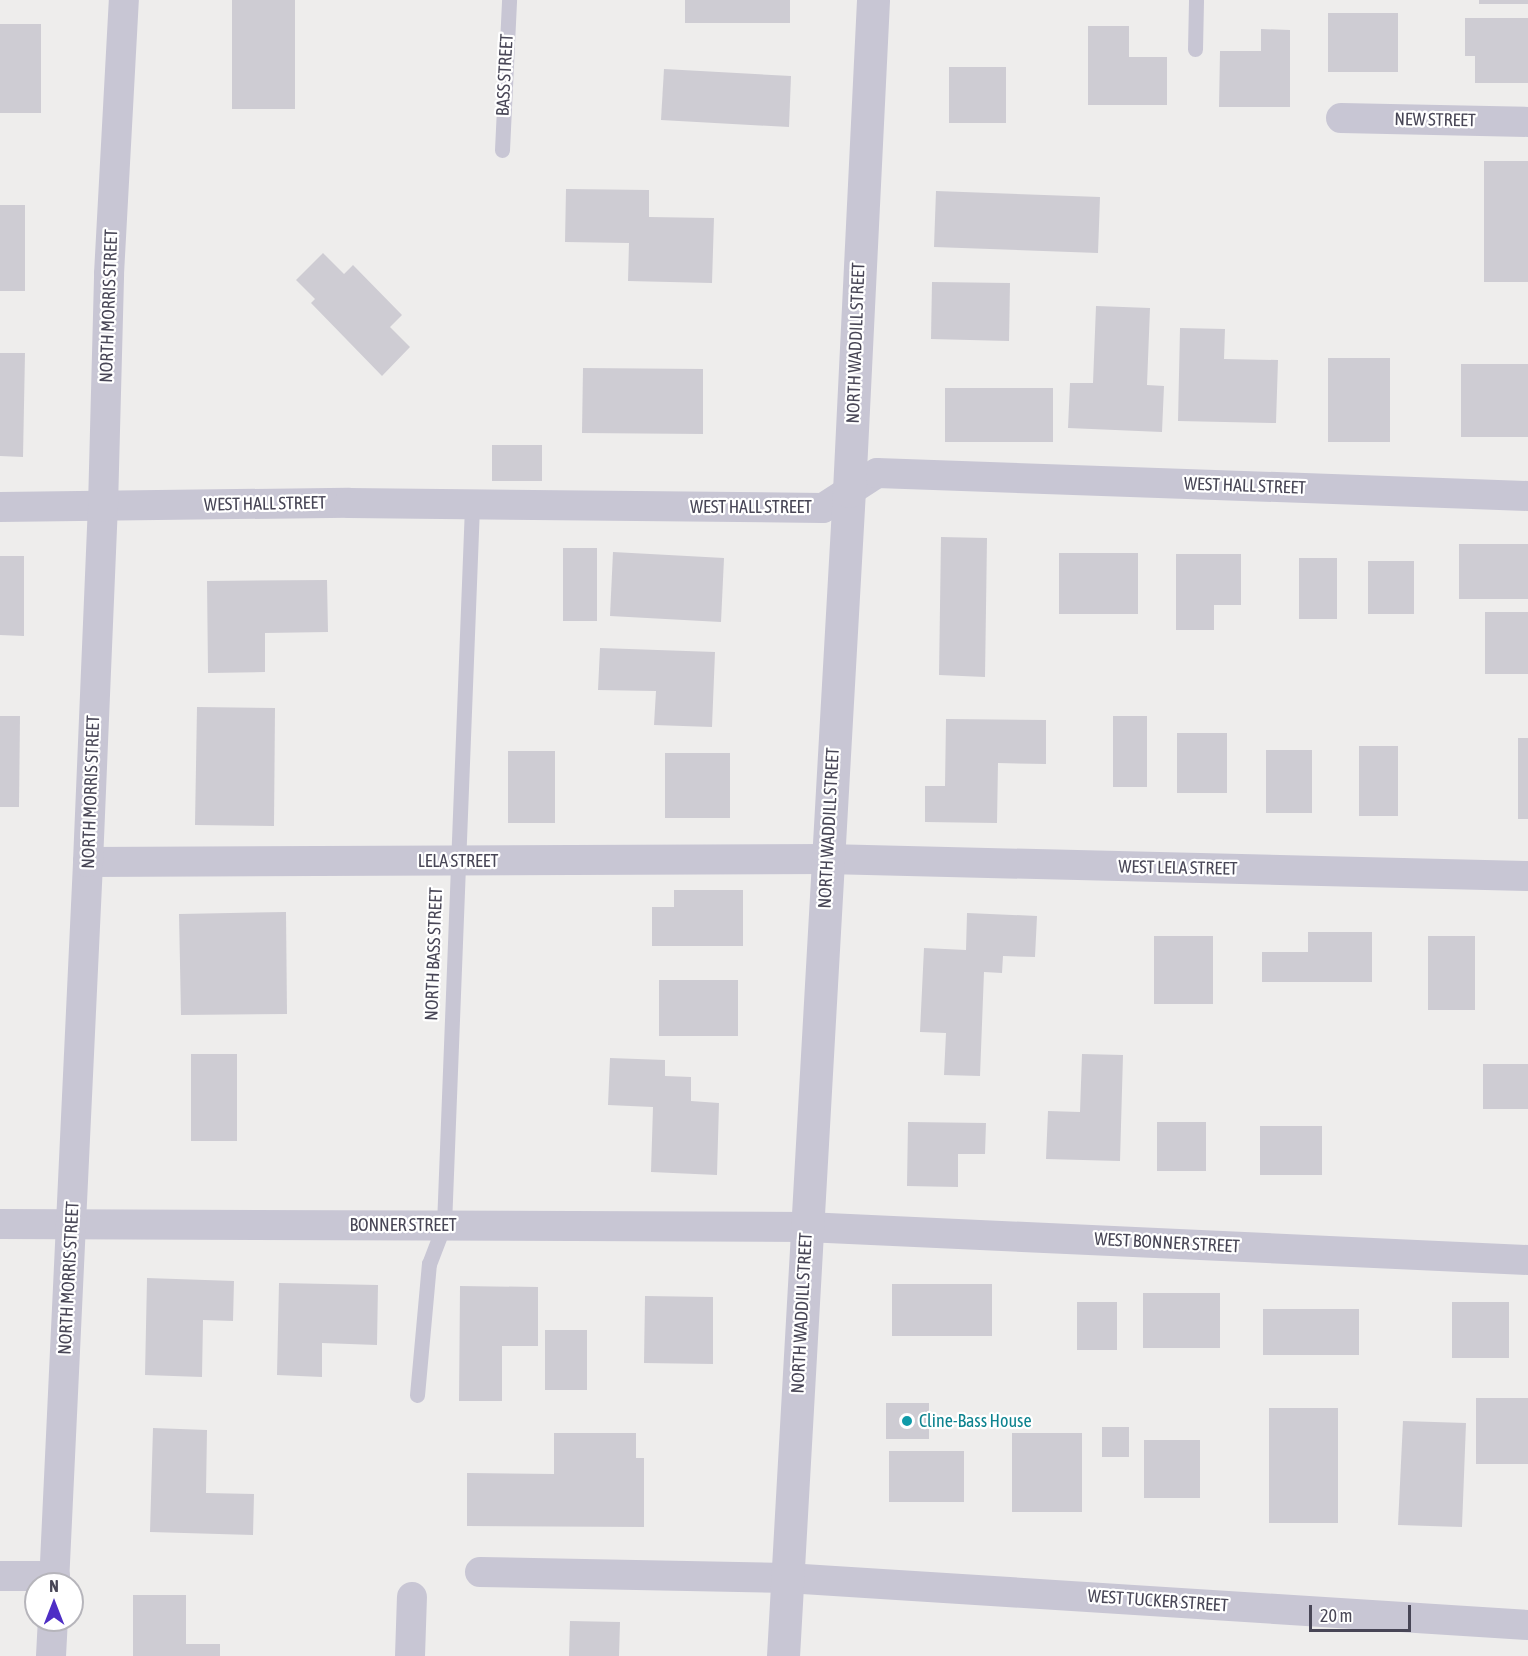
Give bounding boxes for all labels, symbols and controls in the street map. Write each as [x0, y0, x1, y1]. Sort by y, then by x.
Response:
street label: BASS STREET [492, 33, 518, 117]
street label: NEW STREET [1394, 108, 1476, 132]
street label: NORTH MORRIS STREET [96, 229, 122, 383]
street label: NORTH WADDILL STREET [842, 262, 870, 424]
street label: WEST HALL STREET [1184, 473, 1306, 499]
street label: WEST HALL STREET [204, 492, 326, 516]
street label: WEST HALL STREET [690, 496, 812, 518]
street label: NORTH MORRIS STREET [78, 715, 104, 869]
street label: NORTH WADDILL STREET [814, 747, 844, 909]
street label: LELA STREET [418, 850, 498, 872]
street label: WEST LELA STREET [1118, 856, 1238, 880]
street label: NORTH BASS STREET [421, 887, 447, 1021]
street label: NORTH MORRIS STREET [54, 1201, 84, 1355]
street label: BONNER STREET [349, 1214, 457, 1236]
street label: WEST BONNER STREET [1094, 1228, 1240, 1258]
street label: NORTH WADDILL STREET [787, 1232, 817, 1394]
place label: Cline-Bass House [919, 1410, 1032, 1432]
marker: Cline-Bass House [900, 1414, 914, 1428]
north arrow [24, 1572, 84, 1632]
text: N [49, 1577, 59, 1595]
street label: WEST TUCKER STREET [1087, 1585, 1229, 1617]
scale bar [1312, 1593, 1414, 1631]
text: 20 m [1320, 1605, 1352, 1626]

